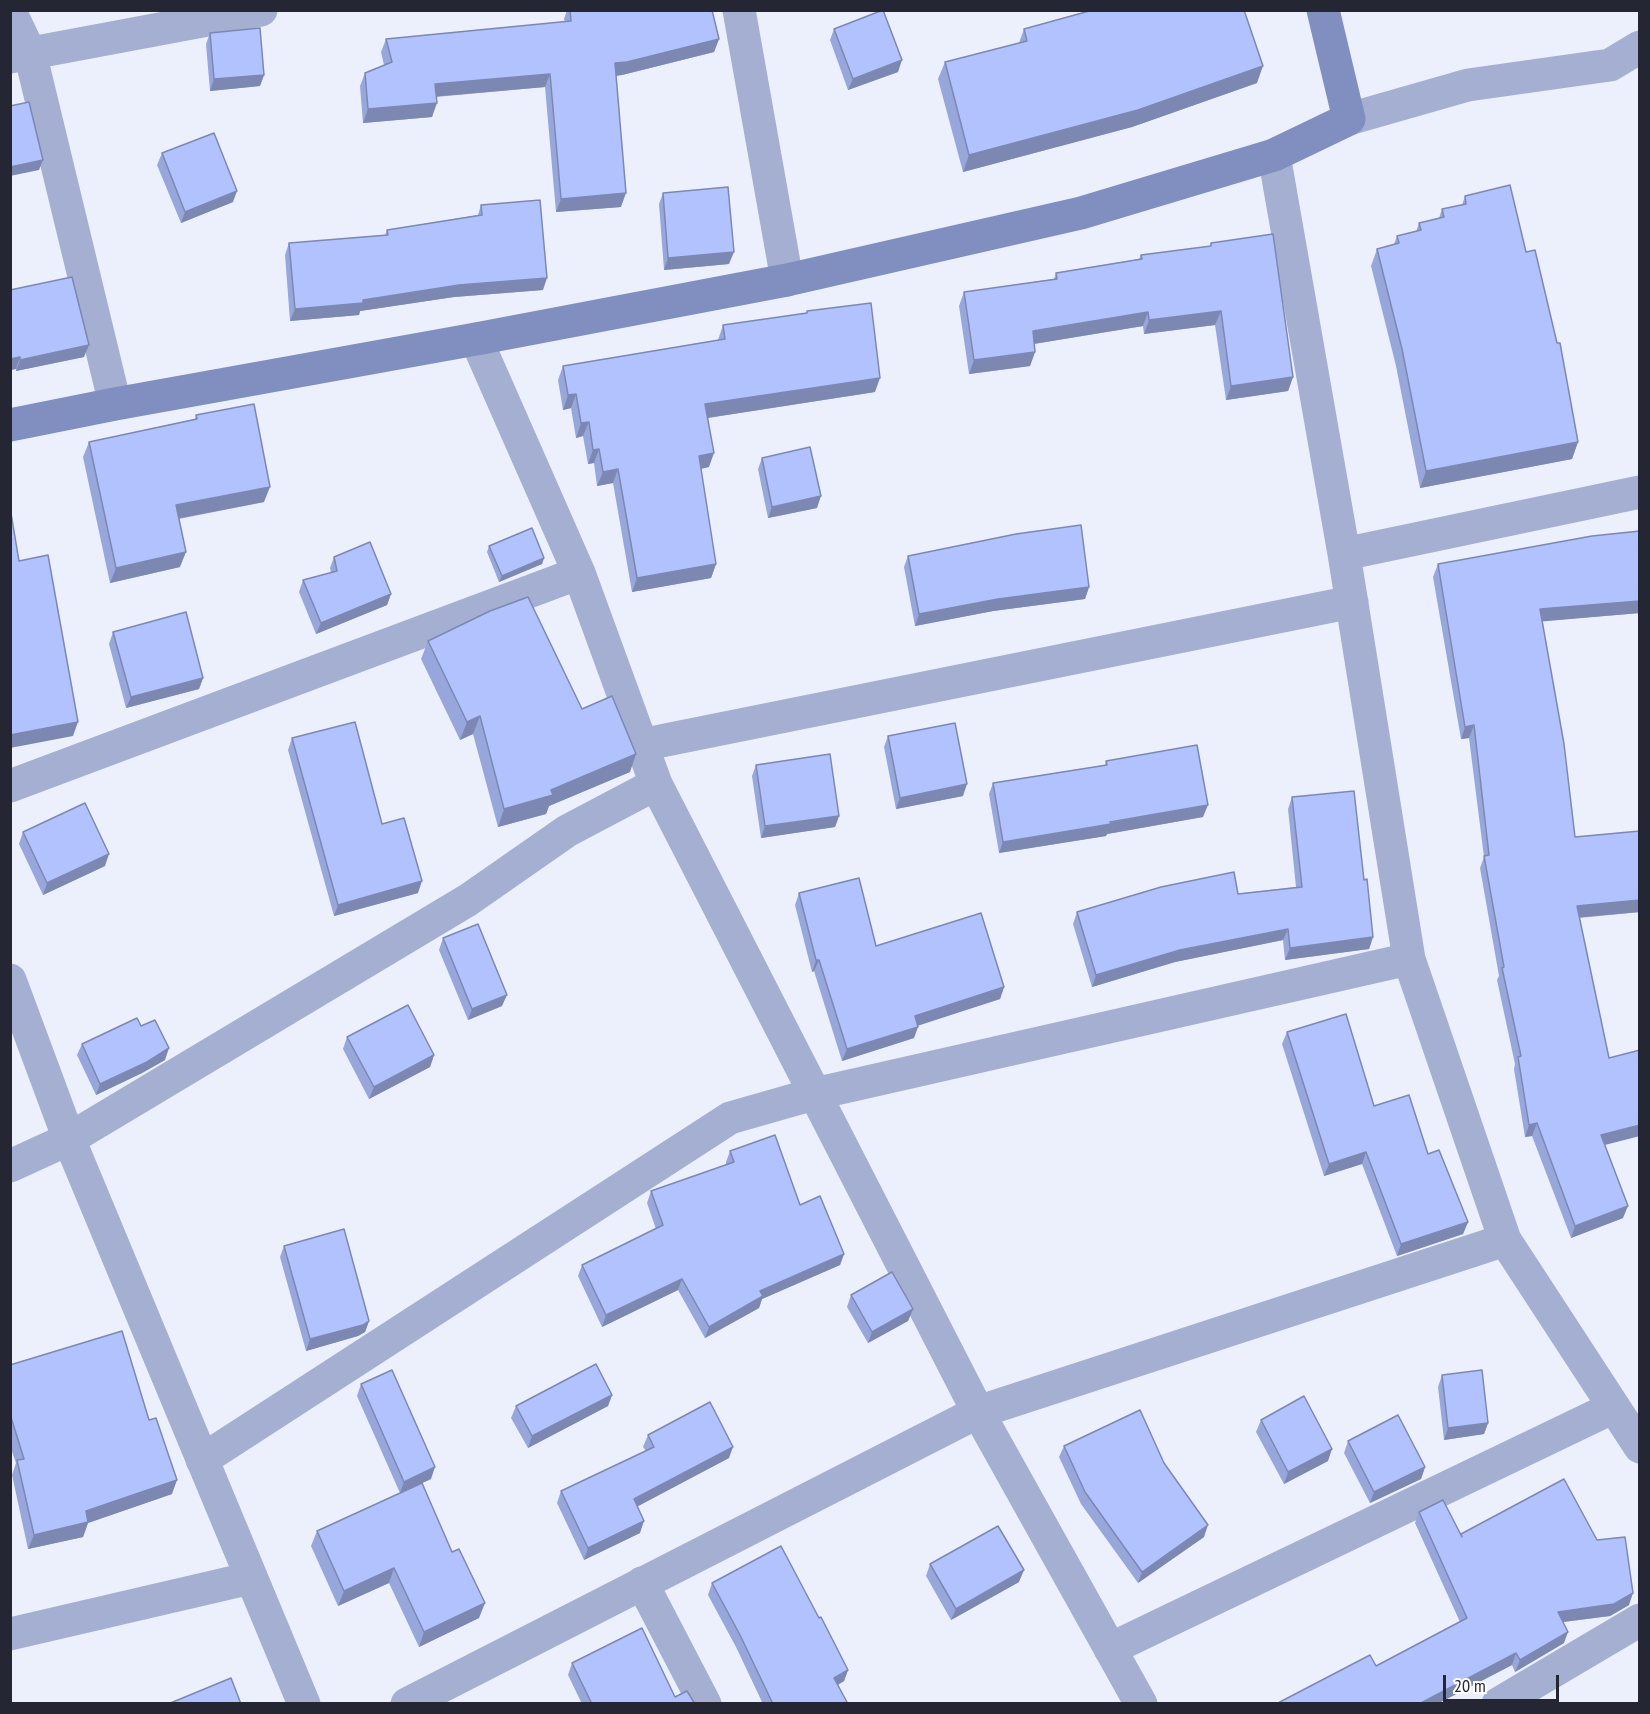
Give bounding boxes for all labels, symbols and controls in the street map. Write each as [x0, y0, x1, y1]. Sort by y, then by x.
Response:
scale bar [1446, 1663, 1562, 1701]
text: 20 m [1454, 1674, 1486, 1697]

